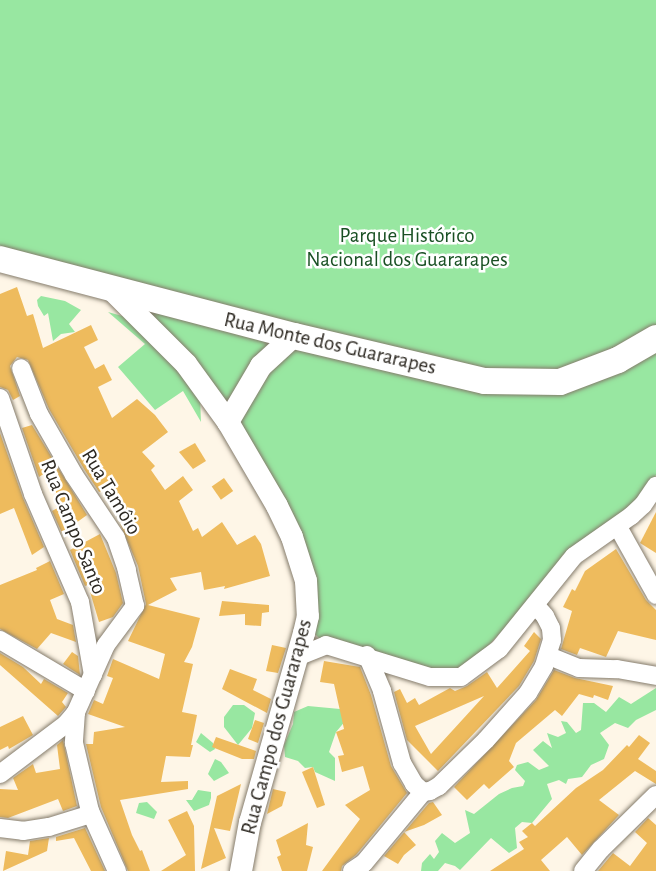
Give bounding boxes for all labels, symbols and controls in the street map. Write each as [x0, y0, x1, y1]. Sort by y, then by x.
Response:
park label: Parque Histórico Nacional dos Guararapes [306, 223, 508, 273]
street label: Rua Monte dos Guararapes [221, 307, 439, 381]
street label: Rua Tamôio [75, 444, 147, 540]
street label: Rua Campo Santo [34, 456, 112, 598]
street label: Rua Campo dos Guararapes [236, 616, 318, 838]

